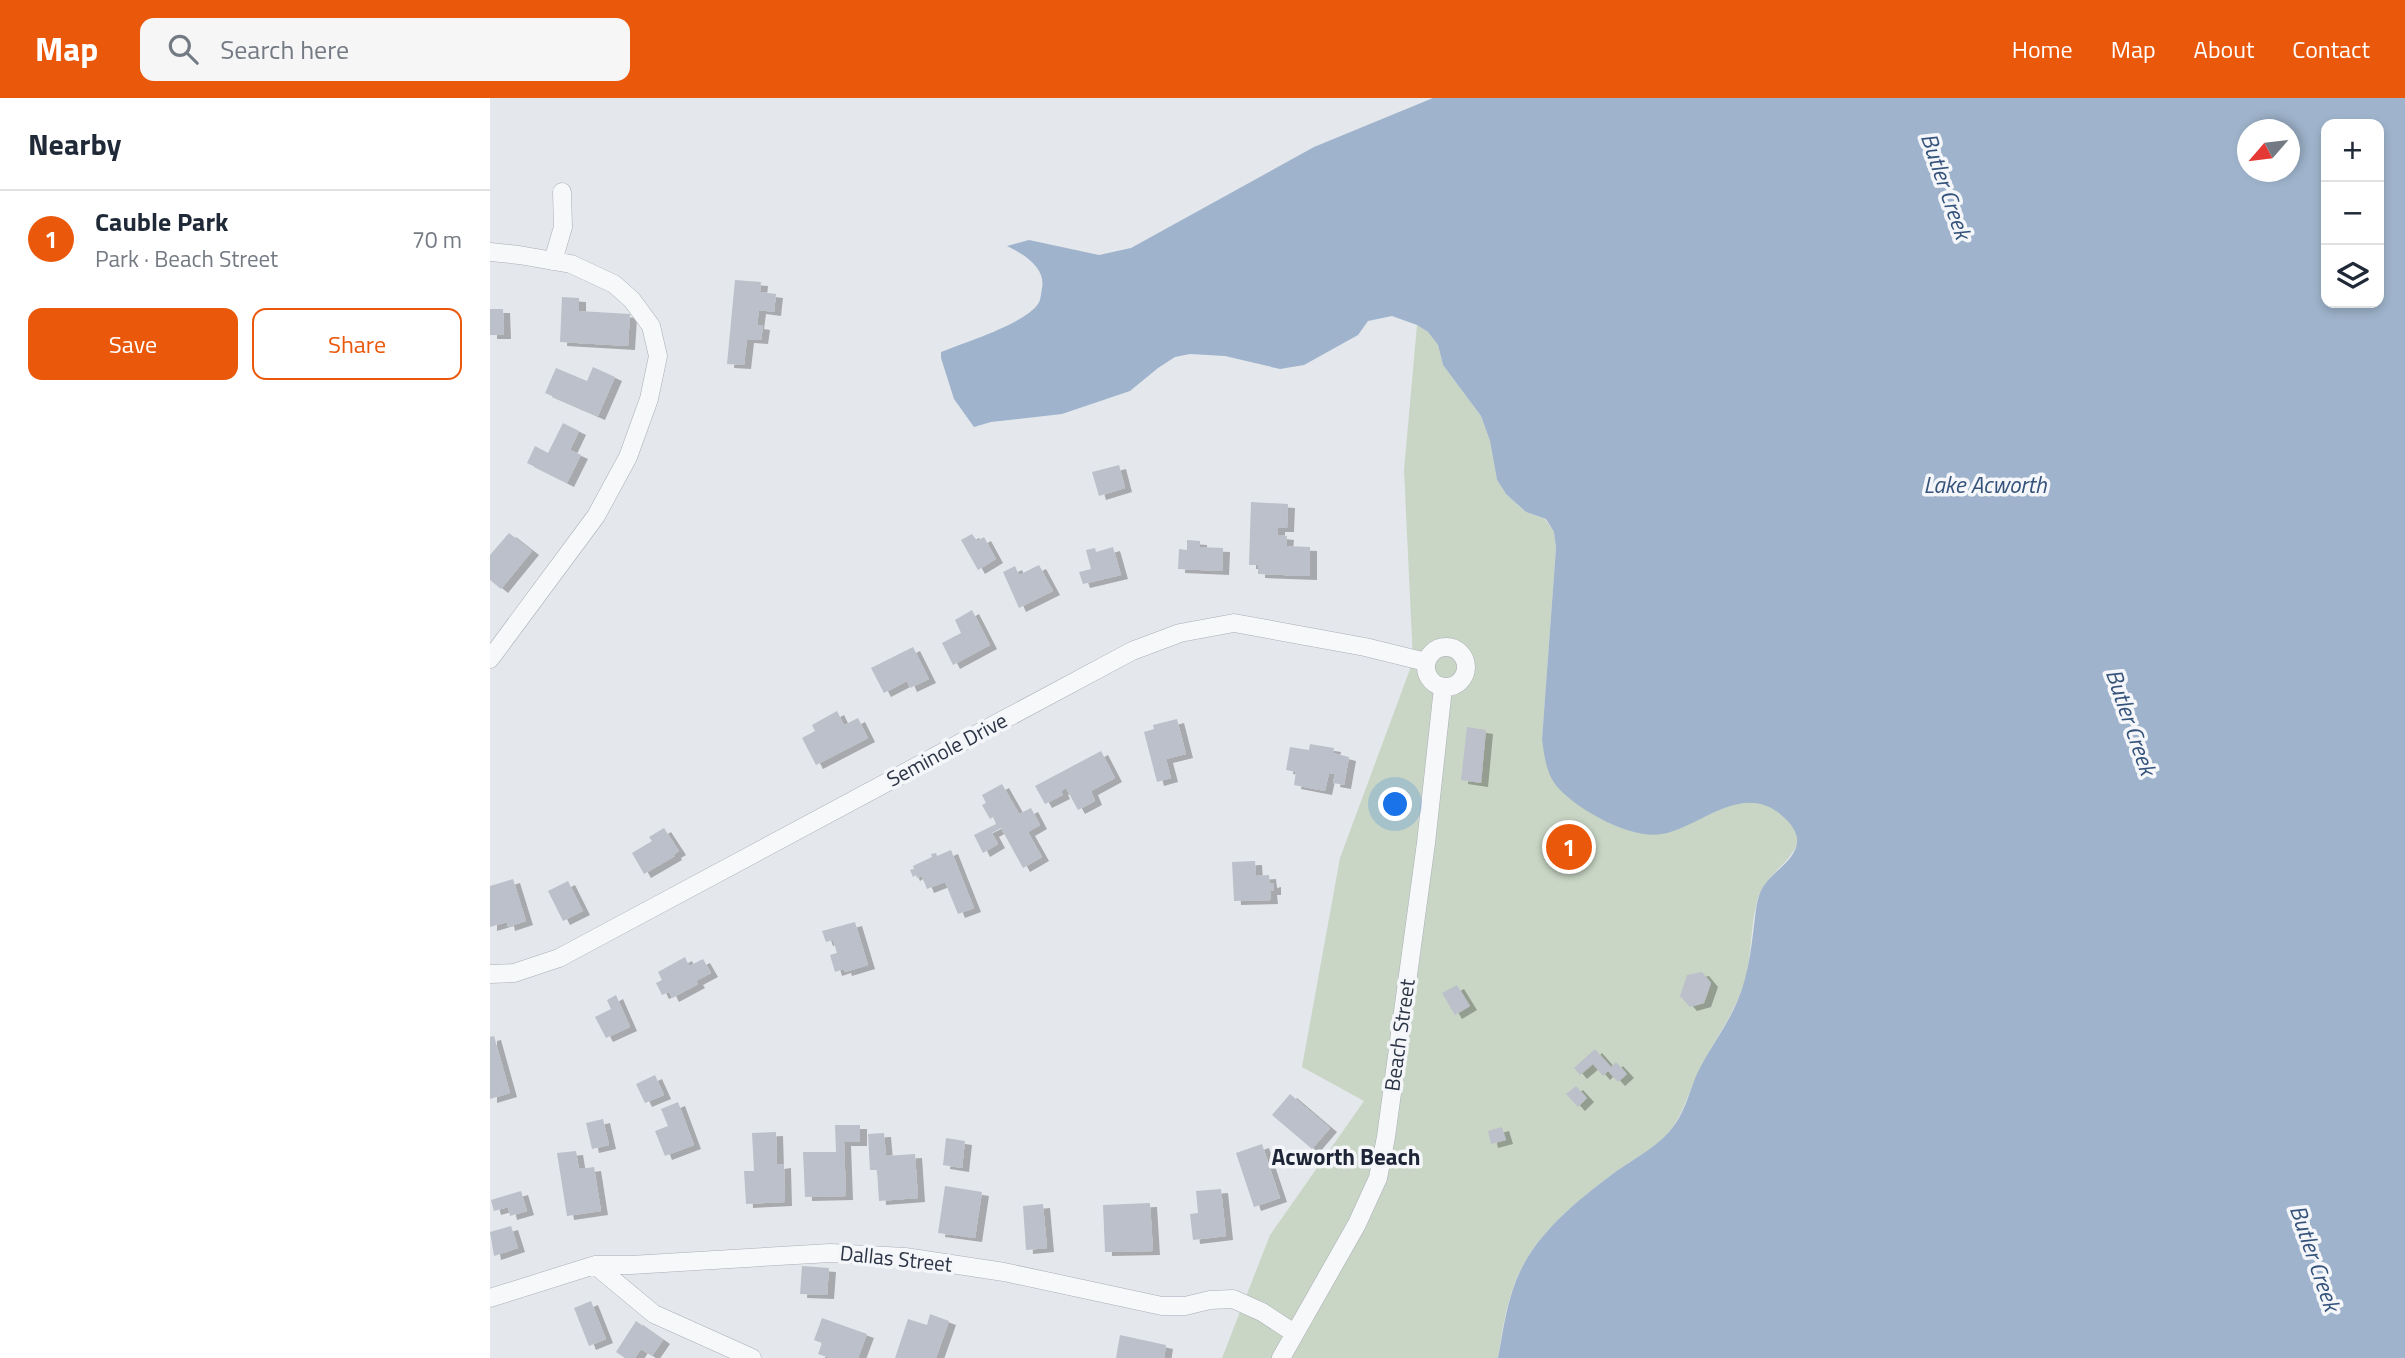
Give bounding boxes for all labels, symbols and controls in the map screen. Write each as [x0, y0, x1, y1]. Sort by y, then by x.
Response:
search box [140, 18, 630, 81]
text: Map [35, 24, 98, 74]
icon: search [164, 30, 202, 68]
text: Search here [220, 30, 349, 69]
text: Home [2012, 31, 2073, 67]
text: Map [2111, 31, 2156, 67]
text: About [2194, 31, 2254, 67]
text: Contact [2292, 31, 2370, 67]
north arrow [2237, 119, 2300, 182]
map controls [2321, 119, 2384, 308]
button: + [2321, 119, 2384, 182]
text: Nearby [28, 121, 121, 167]
water label: Butler Creek [1912, 128, 1982, 246]
button: − [2321, 182, 2384, 245]
text: Cauble Park [95, 202, 228, 241]
text: 1 [45, 222, 57, 257]
text: 70 m [412, 222, 462, 257]
text: Park · Beach Street [95, 241, 278, 276]
button: layers [2321, 245, 2384, 308]
button: Save [28, 308, 238, 380]
button: Share [252, 308, 462, 380]
water label: Lake Acworth [1924, 467, 2047, 502]
water label: Butler Creek [2097, 664, 2167, 782]
street label: Seminole Drive [881, 704, 1013, 794]
your location [1378, 787, 1412, 821]
pin: 1 [1546, 821, 1592, 873]
street label: Beach Street [1375, 976, 1423, 1093]
district label: Acworth Beach [1271, 1139, 1421, 1174]
water label: Butler Creek [2281, 1200, 2351, 1318]
street label: Dallas Street [838, 1236, 954, 1280]

